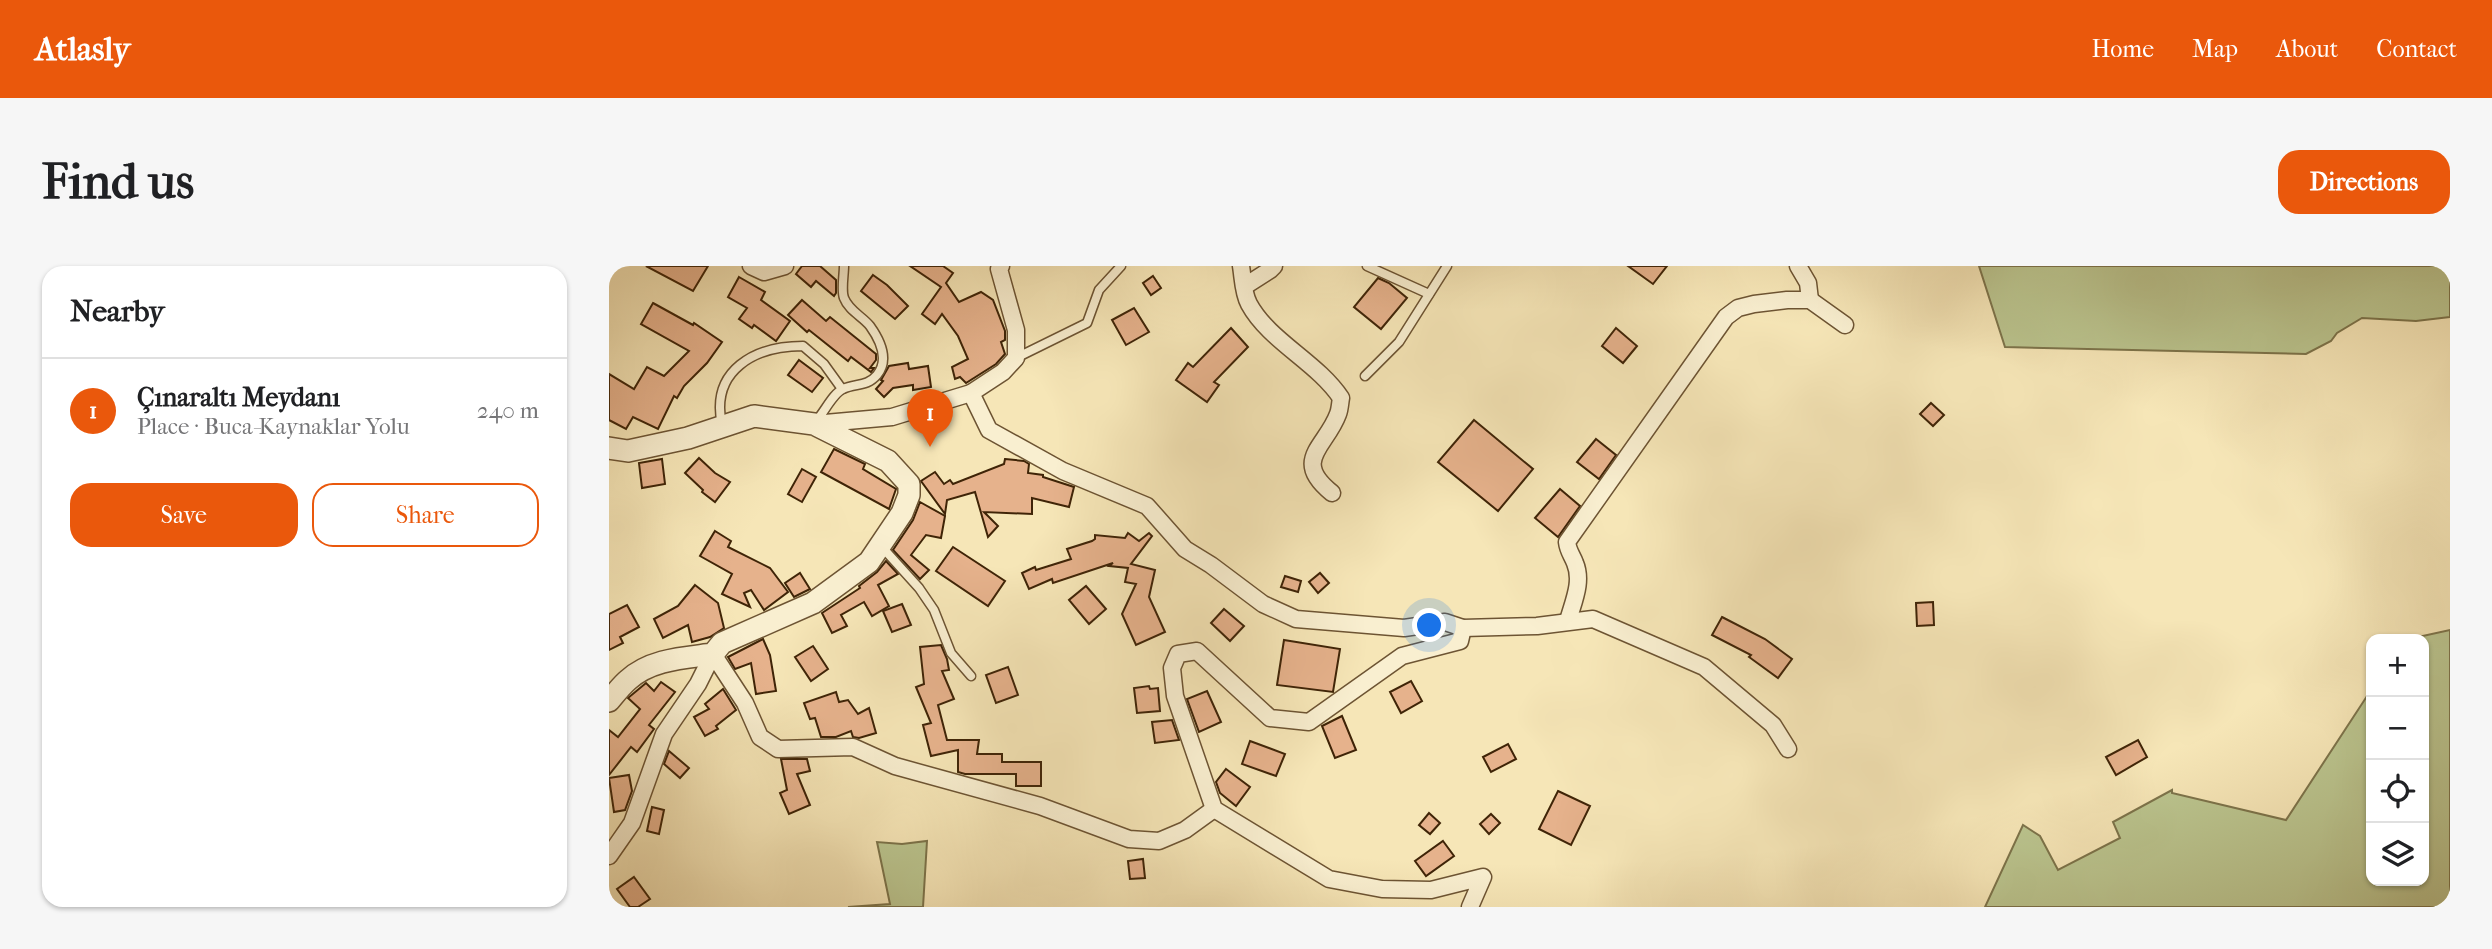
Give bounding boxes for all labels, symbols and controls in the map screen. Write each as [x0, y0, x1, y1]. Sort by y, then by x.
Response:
text: Atlasly [35, 30, 130, 69]
text: Home [2092, 35, 2154, 63]
text: Map [2192, 35, 2238, 63]
text: About [2276, 35, 2338, 63]
text: Contact [2376, 35, 2457, 63]
button: Directions [2278, 150, 2450, 214]
text: Find us [42, 153, 194, 211]
text: Nearby [70, 294, 165, 329]
text: Çınaraltı Meydanı [137, 382, 340, 413]
pin: 1 [907, 389, 953, 447]
text: 1 [89, 397, 97, 424]
text: 240 m [477, 397, 539, 424]
text: Place · Buca-Kaynaklar Yolu [137, 413, 410, 440]
button: Save [70, 483, 298, 547]
button: Share [312, 483, 539, 547]
your location [1412, 608, 1446, 642]
map controls [2366, 634, 2429, 886]
button: + [2366, 634, 2429, 697]
button: − [2366, 697, 2429, 760]
button: locate [2366, 760, 2429, 823]
button: layers [2366, 823, 2429, 886]

